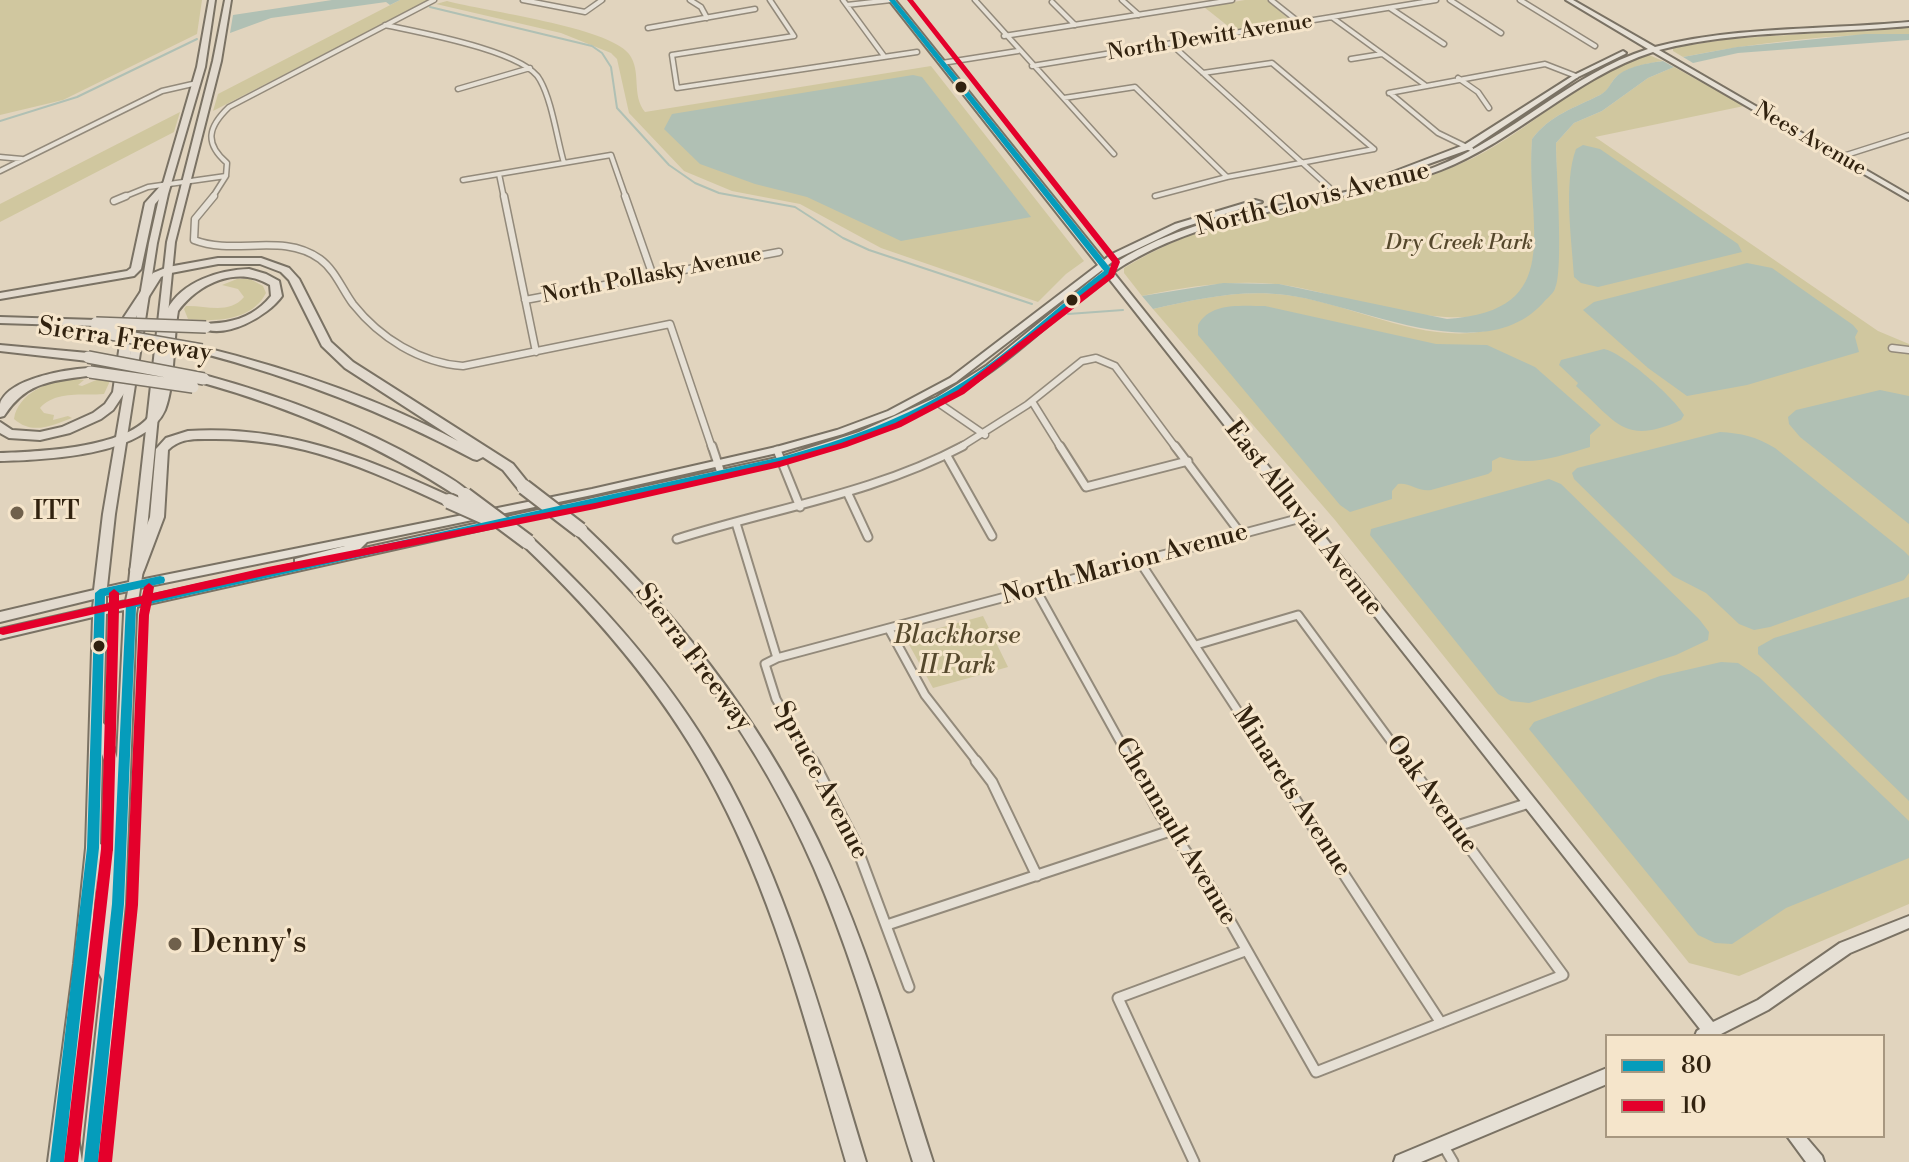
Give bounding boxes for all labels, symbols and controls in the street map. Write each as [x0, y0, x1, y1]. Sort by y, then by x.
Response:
street label: North Dewitt Avenue [1106, 9, 1314, 67]
unlabelled marker [953, 79, 969, 95]
street label: Nees Avenue [1749, 97, 1871, 183]
street label: North Clovis Avenue [1193, 156, 1433, 244]
park label: Dry Creek Park [1385, 231, 1533, 257]
street label: North Pollasky Avenue [540, 242, 764, 310]
unlabelled marker [1064, 292, 1080, 308]
street label: Sierra Freeway [36, 312, 214, 370]
street label: East Alluvial Avenue [1217, 415, 1389, 623]
place label: ITT [33, 497, 80, 529]
marker: ITT [8, 504, 26, 522]
street label: North Marion Avenue [998, 517, 1252, 613]
street label: Sierra Freeway [628, 578, 758, 738]
park label: Blackhorse II Park [894, 621, 1020, 682]
unlabelled marker [91, 638, 107, 654]
street label: Spruce Avenue [765, 697, 875, 865]
street label: Minarets Avenue [1225, 701, 1357, 883]
street label: Oak Avenue [1378, 730, 1484, 860]
street label: Chennault Avenue [1107, 733, 1243, 931]
place label: Denny's [191, 925, 307, 963]
marker: Denny's [166, 935, 184, 953]
legend [1605, 1034, 1885, 1138]
text: 80 [1681, 1051, 1712, 1081]
text: 10 [1681, 1091, 1707, 1121]

